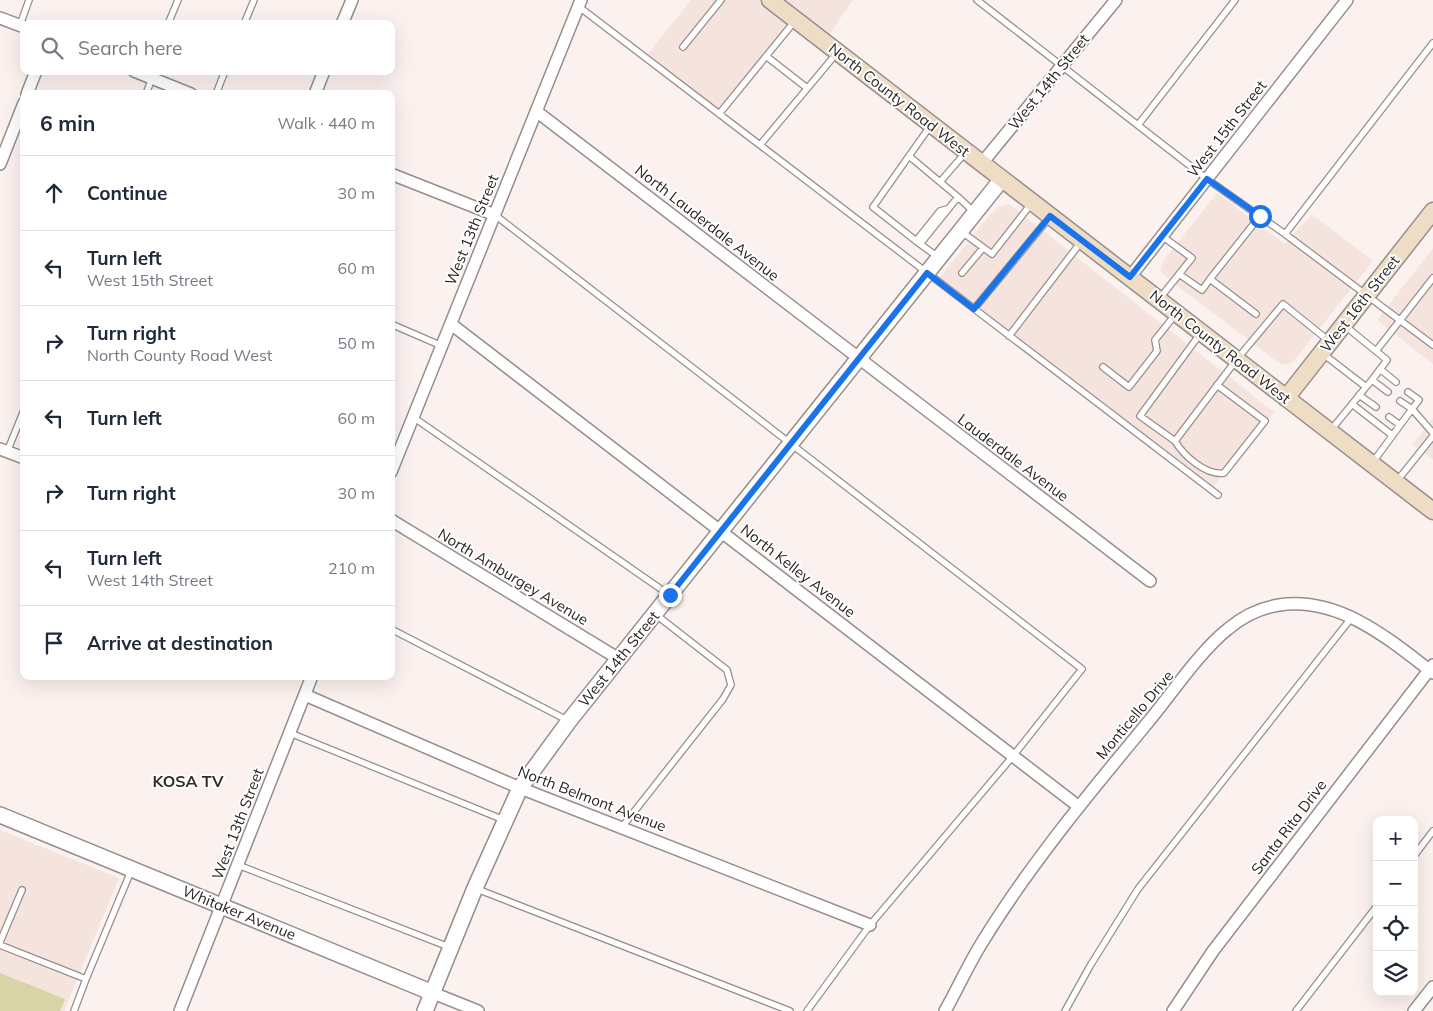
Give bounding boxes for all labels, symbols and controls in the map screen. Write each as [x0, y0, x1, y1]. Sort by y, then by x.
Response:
search box [20, 20, 395, 75]
street label: West 14th Street [1004, 30, 1093, 133]
icon: search [38, 34, 66, 62]
text: Search here [78, 36, 182, 60]
street label: North County Road West [825, 39, 974, 161]
street label: West 15th Street [1183, 76, 1270, 181]
text: 6 min [40, 110, 95, 136]
text: Walk · 440 m [277, 113, 375, 133]
street label: North Lauderdale Avenue [631, 160, 783, 285]
street label: West 13th Street [441, 172, 502, 288]
icon: ahead [40, 179, 68, 207]
text: Continue [87, 181, 167, 205]
text: 30 m [338, 183, 375, 203]
route start [1249, 205, 1272, 228]
text: Turn left [87, 246, 162, 270]
street label: West 16th Street [1316, 251, 1403, 356]
icon: left [40, 254, 68, 282]
text: 60 m [338, 258, 375, 278]
text: West 15th Street [87, 270, 213, 290]
street label: North County Road West [1146, 286, 1295, 408]
text: Turn right [87, 321, 176, 345]
icon: right [40, 329, 68, 357]
text: 50 m [338, 333, 375, 353]
text: North County Road West [87, 345, 272, 365]
icon: left [40, 404, 68, 432]
text: Turn left [87, 406, 162, 430]
text: 60 m [338, 408, 375, 428]
street label: Lauderdale Avenue [954, 410, 1073, 506]
icon: right [40, 479, 68, 507]
text: Turn right [87, 481, 176, 505]
text: 30 m [338, 483, 375, 503]
street label: North Kelley Avenue [737, 520, 859, 621]
street label: North Amburgey Avenue [435, 524, 592, 629]
text: Turn left [87, 546, 162, 570]
icon: left [40, 554, 68, 582]
text: 210 m [328, 558, 375, 578]
text: West 14th Street [87, 570, 213, 590]
route end [659, 584, 682, 607]
street label: West 14th Street [574, 607, 663, 710]
icon: arrive [40, 629, 68, 657]
text: Arrive at destination [87, 631, 273, 655]
street label: Monticello Drive [1092, 666, 1177, 763]
street label: North Belmont Avenue [515, 761, 669, 836]
street label: West 13th Street [208, 765, 268, 882]
district label: KOSA TV [152, 771, 224, 791]
street label: Santa Rita Drive [1247, 776, 1330, 878]
map controls [1373, 816, 1418, 996]
button: + [1373, 816, 1418, 861]
button: − [1373, 861, 1418, 906]
street label: Whitaker Avenue [180, 881, 299, 944]
button: locate [1373, 906, 1418, 951]
button: layers [1373, 951, 1418, 996]

